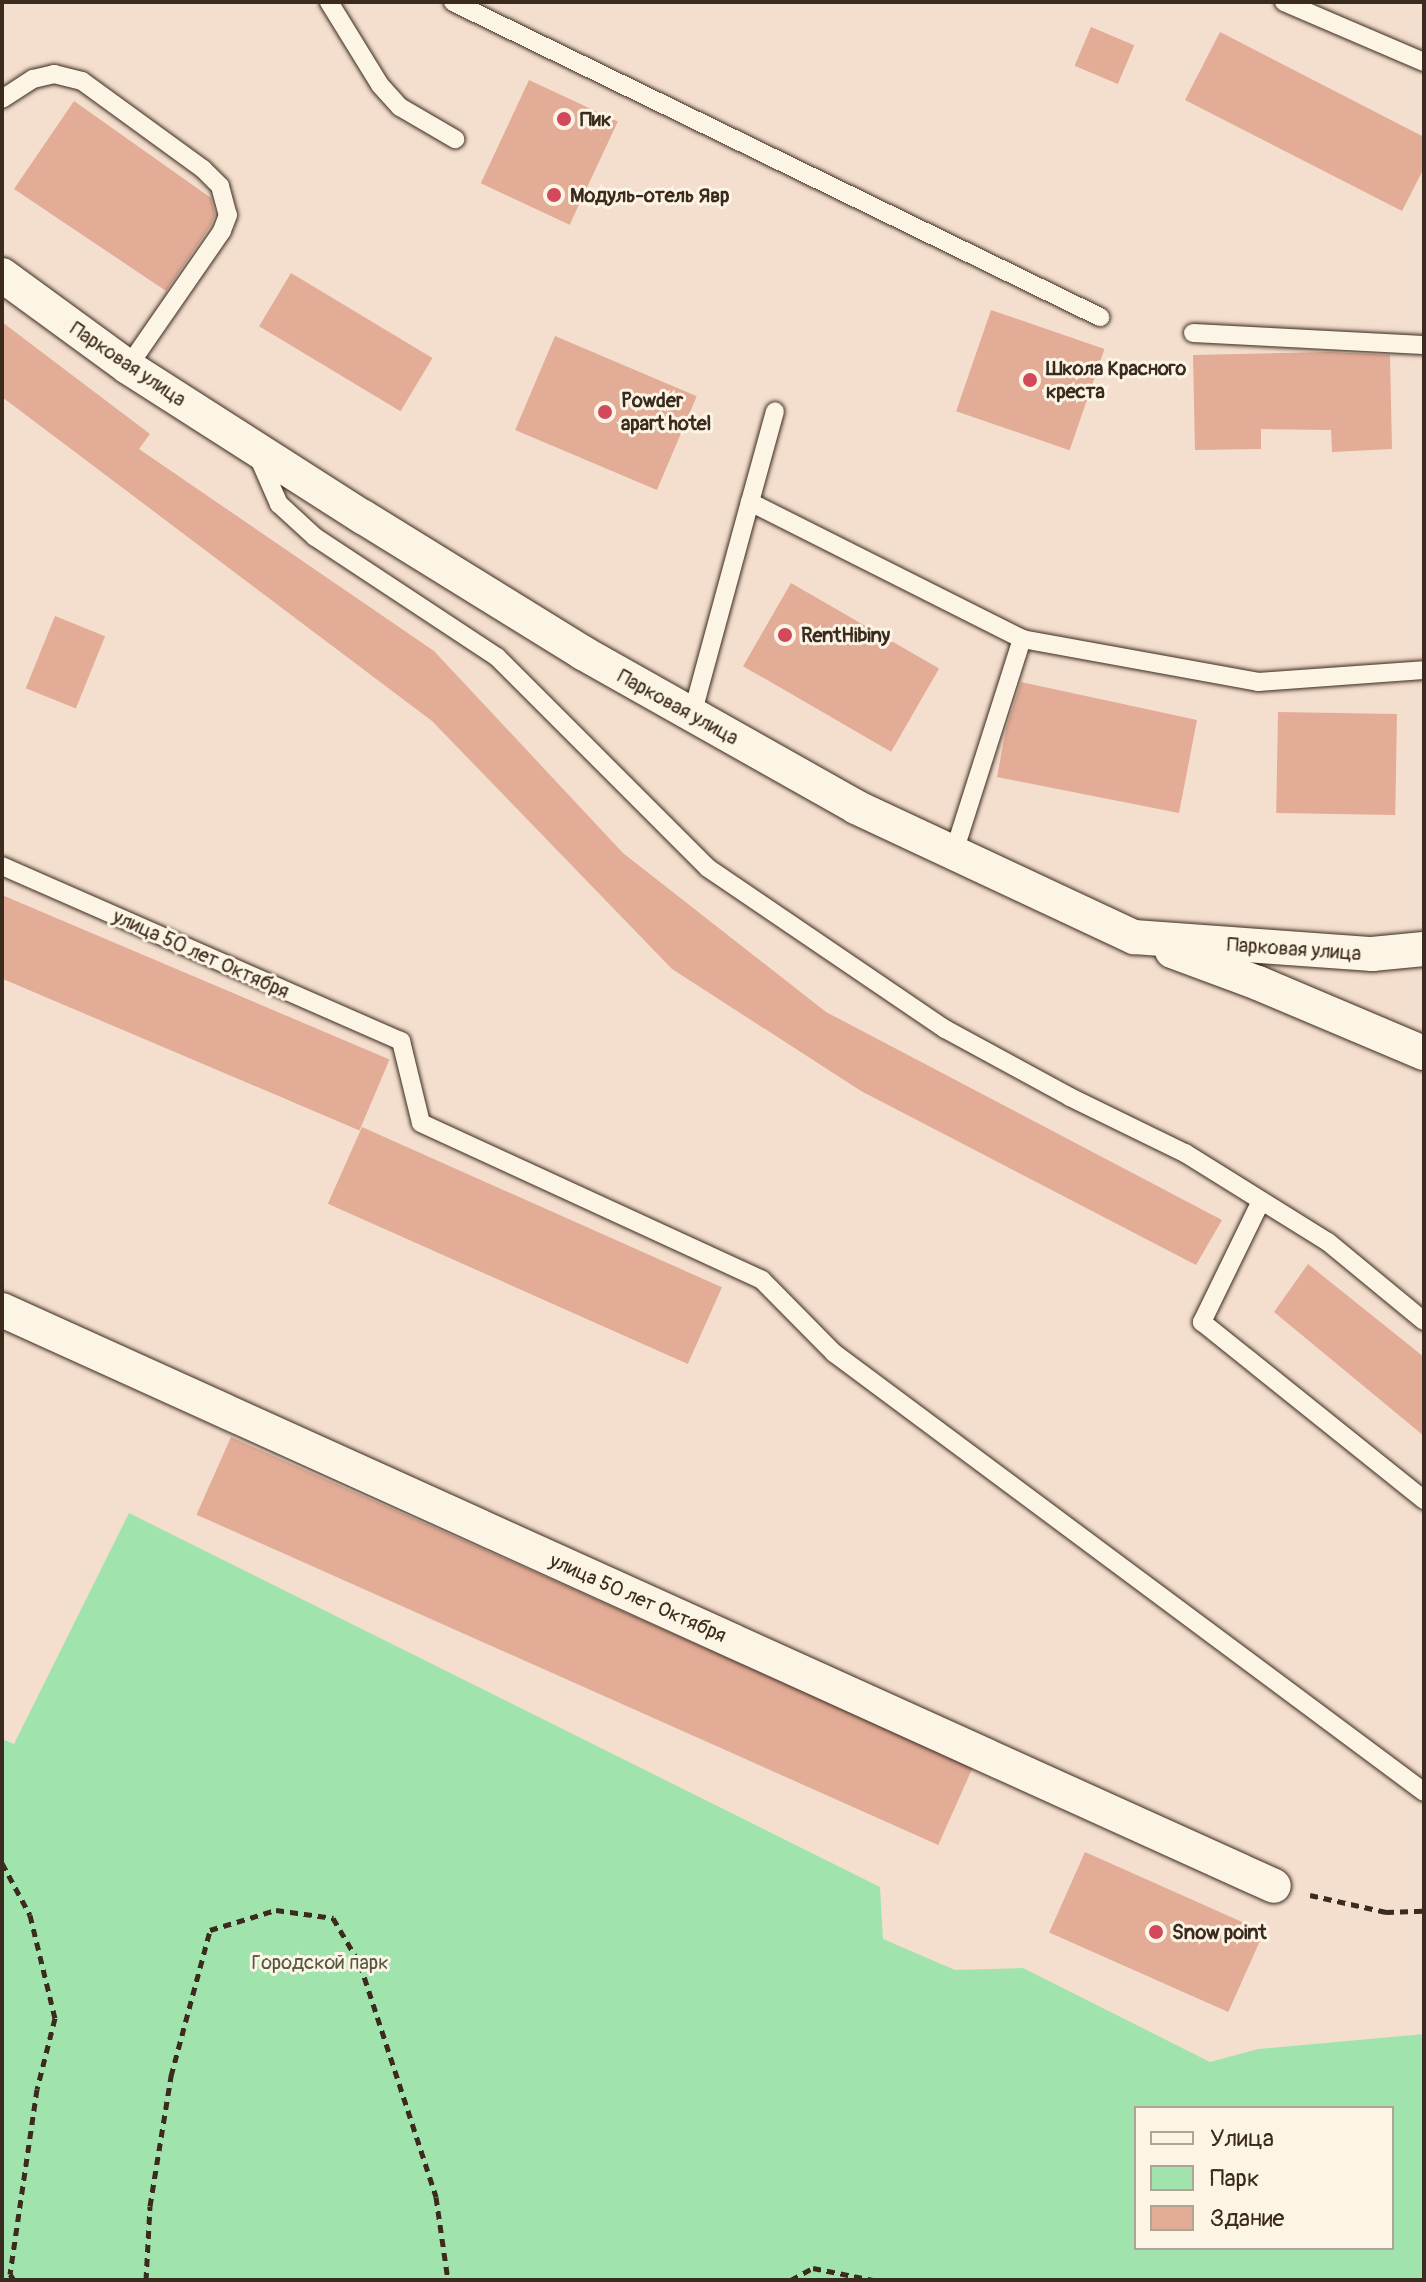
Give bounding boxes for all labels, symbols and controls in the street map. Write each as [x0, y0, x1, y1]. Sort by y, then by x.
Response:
place label: Пик [580, 107, 611, 131]
marker: Пик [555, 110, 573, 128]
place label: Модуль-отель Явр [570, 183, 729, 207]
marker: Модуль-отель Явр [545, 186, 563, 204]
street label: Парковая улица [66, 316, 190, 412]
place label: Школа Красного креста [1046, 356, 1186, 403]
marker: Школа Красного креста [1021, 371, 1039, 389]
place label: Powder apart hotel [621, 388, 711, 435]
marker: Powder apart hotel [596, 403, 614, 421]
place label: RentHibiny [801, 623, 890, 647]
marker: RentHibiny [776, 626, 794, 644]
street label: Парковая улица [613, 664, 743, 750]
street label: улица 50 лет Октября [109, 904, 293, 1004]
street label: Парковая улица [1226, 932, 1362, 966]
street label: улица 50 лет Октября [546, 1548, 730, 1648]
place label: Snow point [1172, 1920, 1266, 1944]
marker: Snow point [1147, 1923, 1165, 1941]
park label: Городской парк [252, 1950, 388, 1974]
legend [1134, 2106, 1394, 2250]
text: Улица [1210, 2124, 1274, 2153]
text: Парк [1210, 2164, 1259, 2193]
text: Здание [1210, 2204, 1284, 2233]

